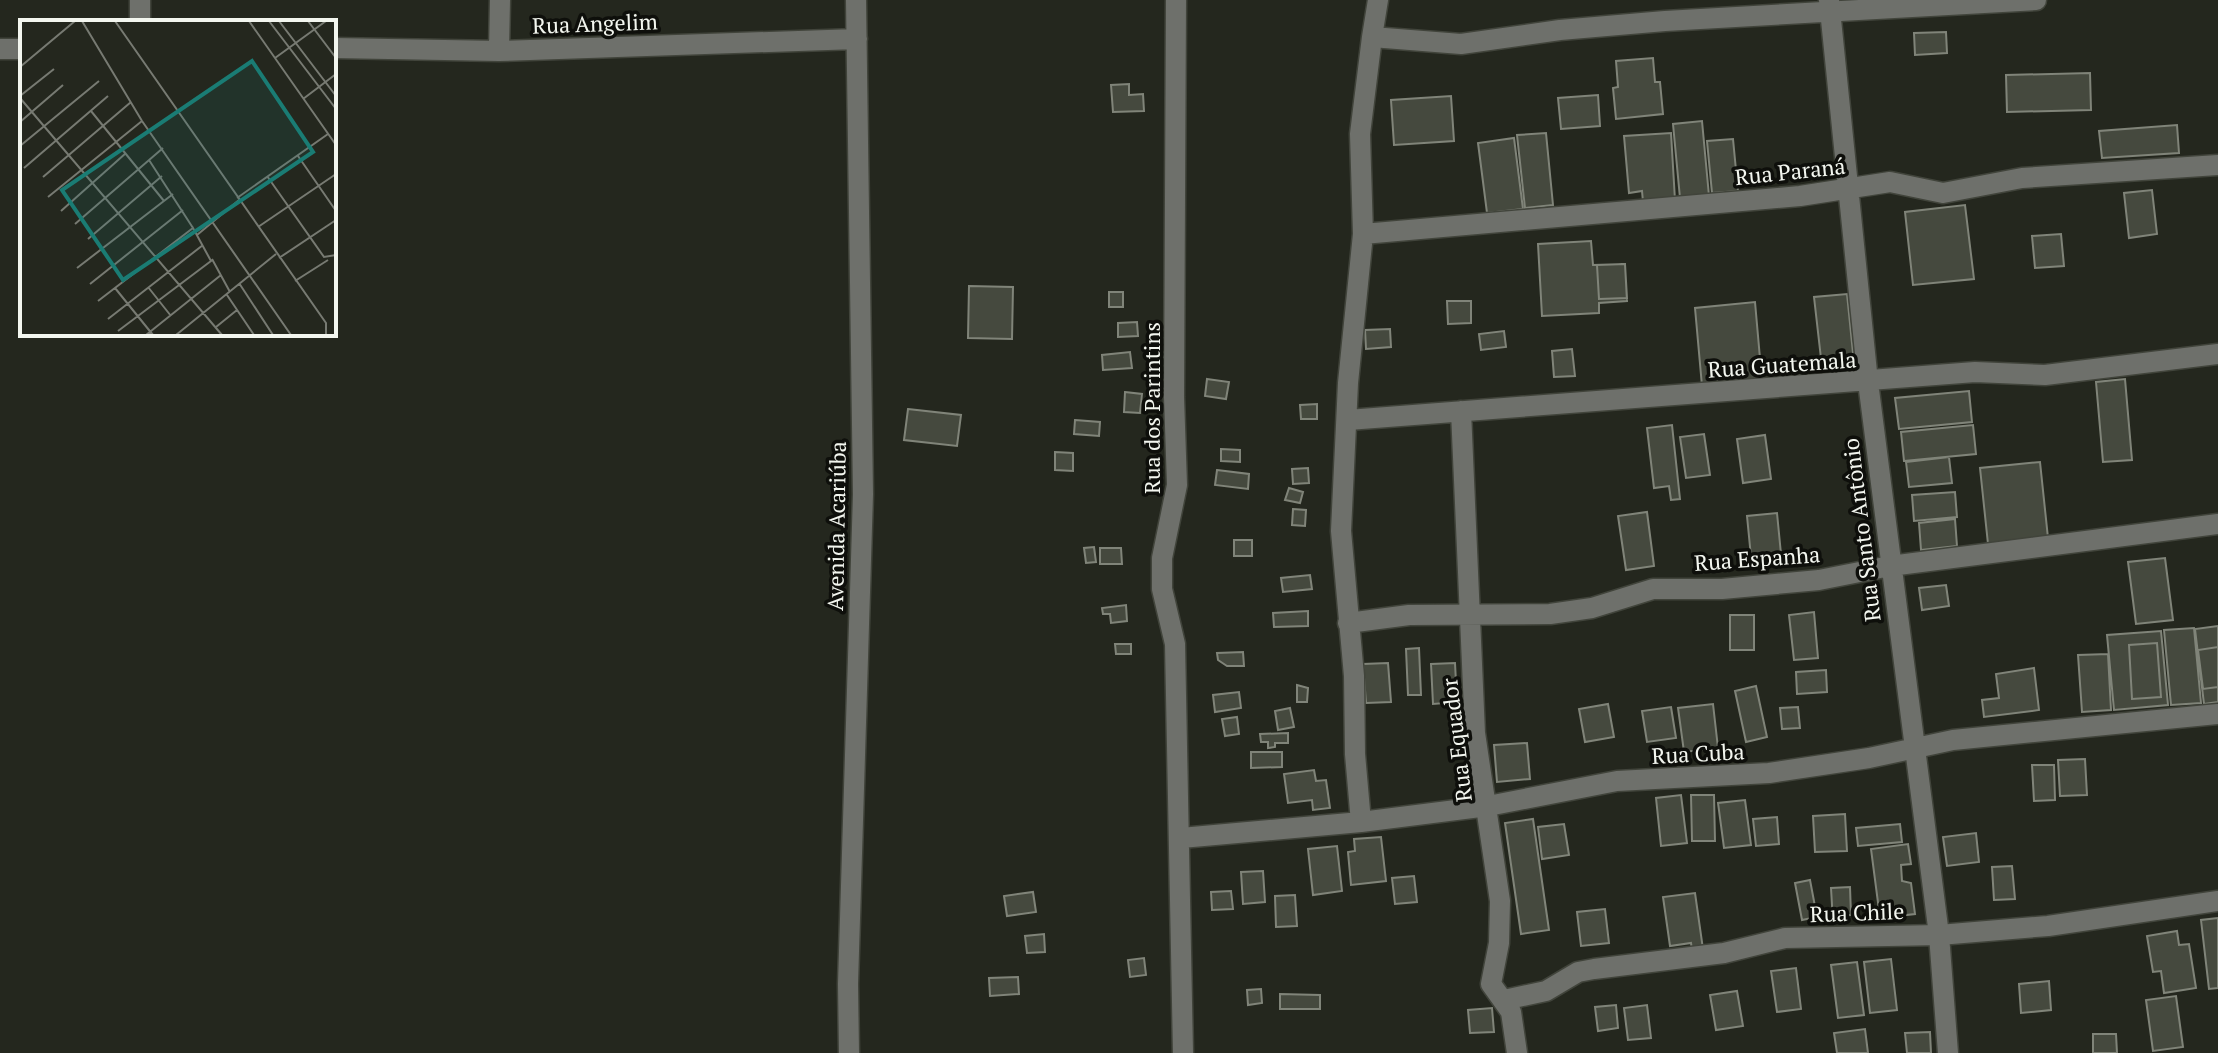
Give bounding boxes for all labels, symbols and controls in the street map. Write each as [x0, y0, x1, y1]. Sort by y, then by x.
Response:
street label: Rua Angelim [532, 6, 658, 40]
inset map [20, 20, 336, 336]
street label: Rua Paraná [1733, 151, 1847, 191]
street label: Rua dos Parintins [1137, 322, 1166, 494]
street label: Rua Guatemala [1707, 344, 1857, 384]
street label: Rua Santo Antônio [1835, 437, 1887, 623]
street label: Avenida Acariúba [820, 441, 852, 611]
street label: Rua Espanha [1693, 539, 1821, 577]
street label: Rua Equador [1434, 676, 1478, 804]
street label: Rua Cuba [1651, 736, 1745, 770]
street label: Rua Chile [1809, 896, 1905, 928]

